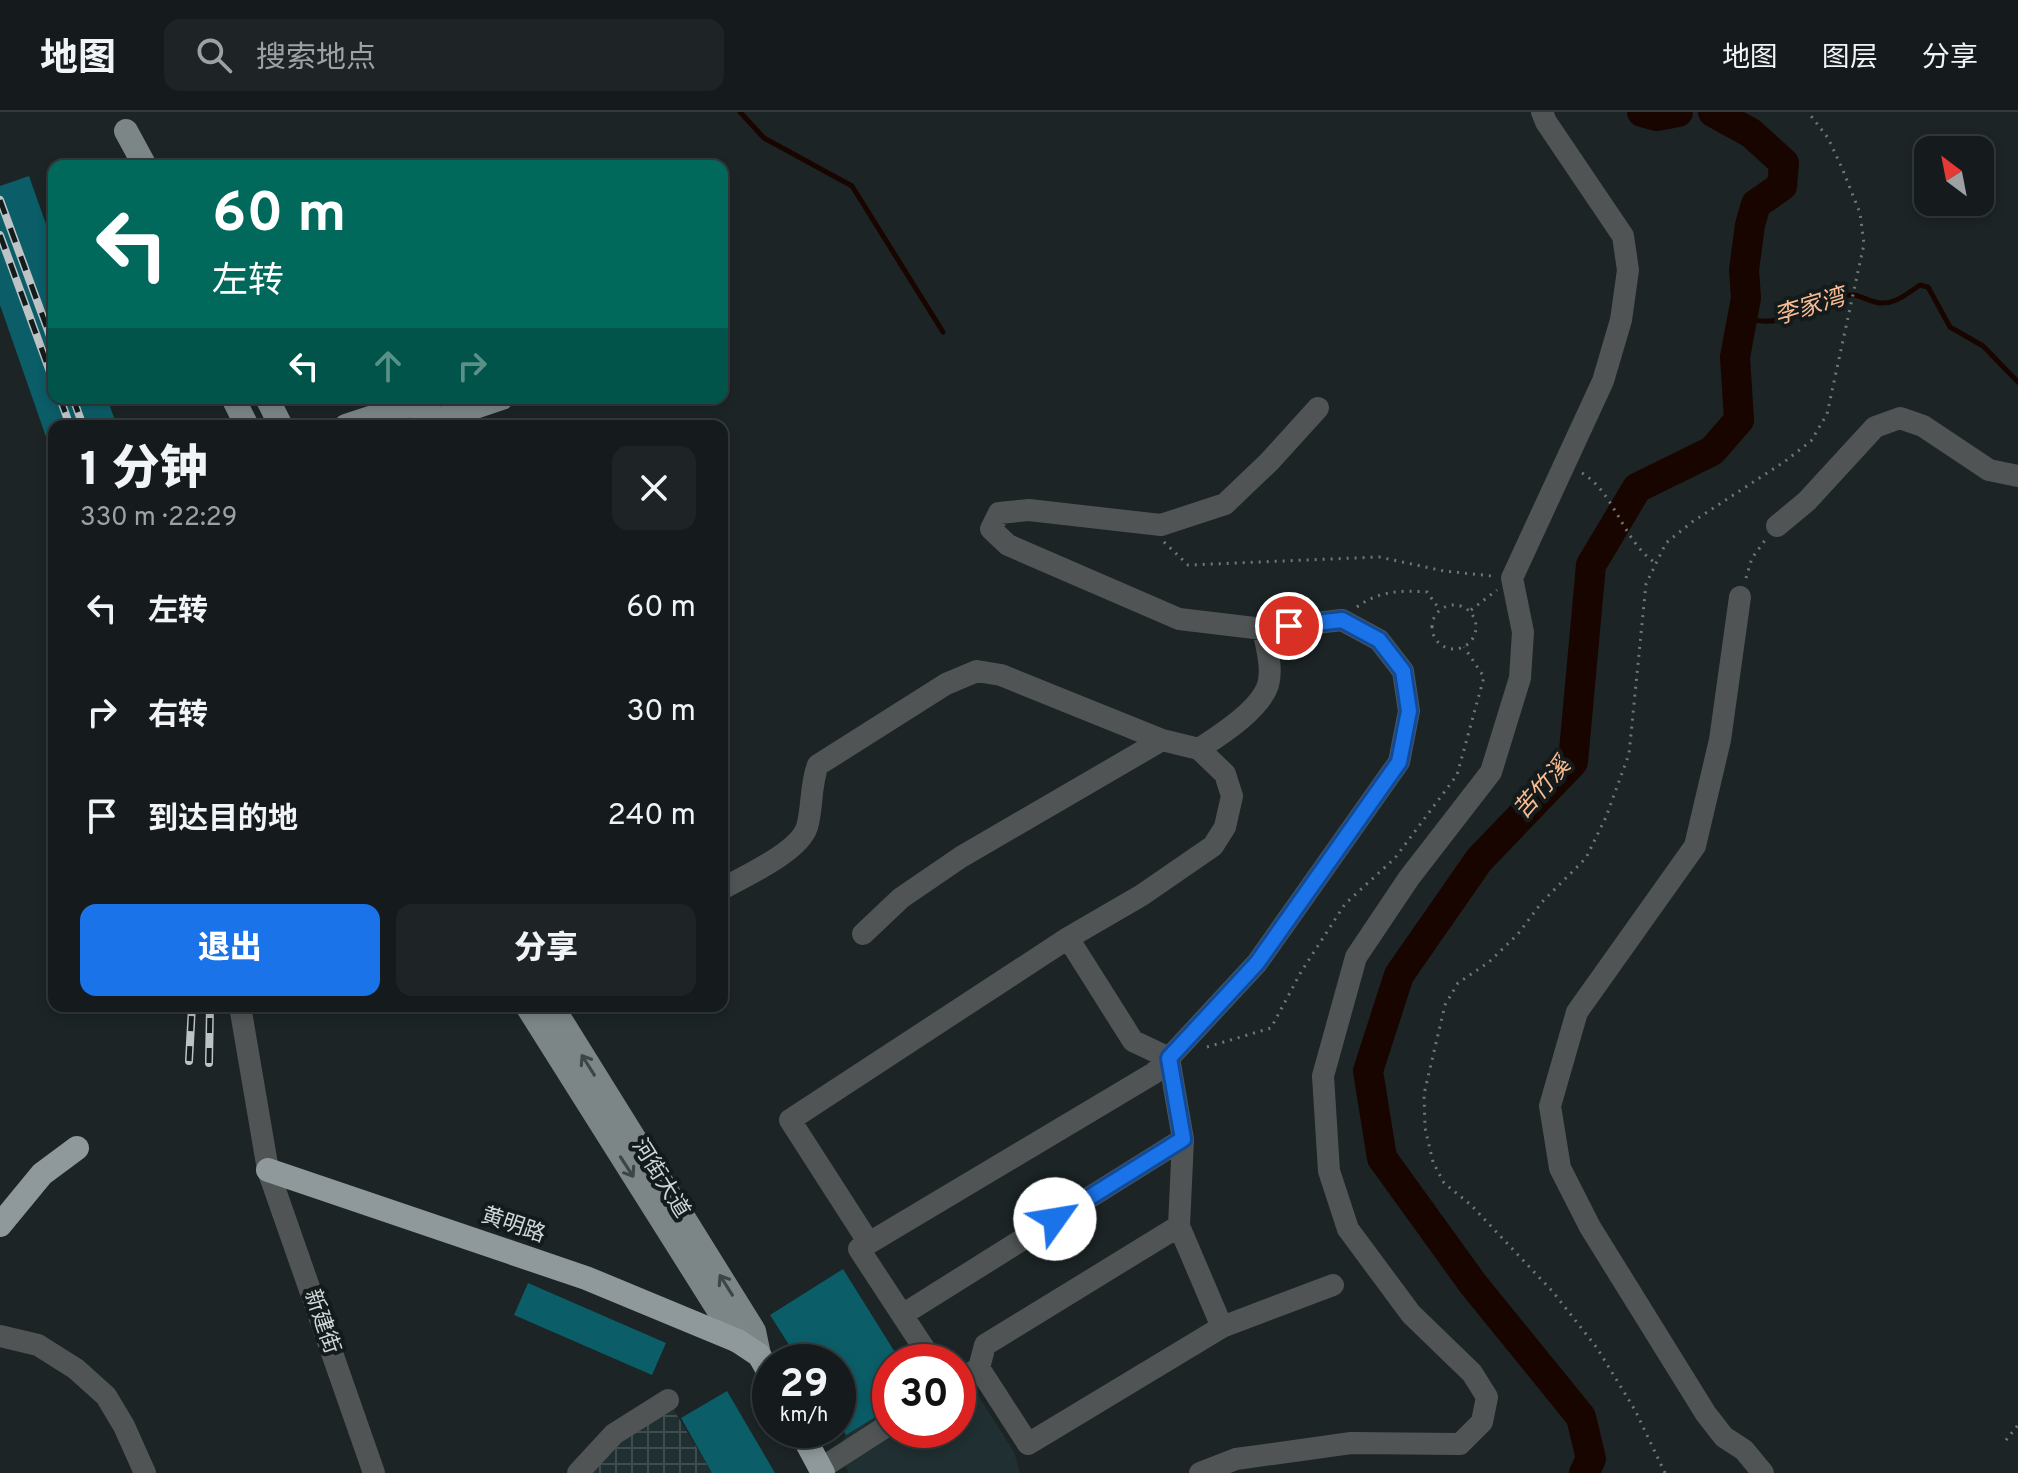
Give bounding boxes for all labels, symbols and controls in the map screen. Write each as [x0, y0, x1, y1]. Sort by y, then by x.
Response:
search box [164, 19, 724, 91]
icon: search [192, 33, 236, 77]
text: 地图 [40, 36, 116, 85]
text: 搜索地点 [256, 41, 376, 78]
text: 地图 [1722, 41, 1778, 77]
text: 图层 [1822, 41, 1878, 77]
text: 分享 [1922, 41, 1978, 77]
north arrow [1914, 136, 1994, 216]
map controls [1914, 136, 1994, 216]
text: 60 m [212, 181, 346, 251]
icon: left [80, 192, 184, 296]
text: 左转 [212, 260, 284, 306]
water label: 李家湾 [1771, 282, 1853, 333]
icon: left [282, 344, 326, 388]
icon: ahead [366, 344, 410, 388]
icon: right [450, 344, 494, 388]
text: 1 分钟 [80, 442, 208, 502]
button: close [612, 446, 696, 530]
text: 330 m · 22:29 [80, 502, 237, 535]
icon: left [80, 586, 124, 630]
text: 60 m [626, 590, 696, 627]
pin [1255, 592, 1323, 660]
text: 左转 [148, 594, 208, 631]
icon: arrive [1267, 604, 1311, 648]
icon: right [80, 690, 124, 734]
text: 30 m [627, 694, 696, 731]
text: 右转 [148, 698, 208, 735]
water label: 苦竹溪 [1508, 750, 1580, 826]
icon: arrive [80, 794, 124, 838]
text: 240 m [608, 798, 696, 835]
text: 到达目的地 [148, 802, 298, 839]
button: 退出 [80, 904, 380, 996]
button: 分享 [396, 904, 696, 996]
one-way arrow [580, 1054, 596, 1077]
street label: 河街大道 [625, 1135, 695, 1223]
one-way arrow [618, 1156, 635, 1178]
position arrow [1013, 1177, 1097, 1261]
street label: 黄明路 [477, 1202, 549, 1250]
one-way arrow [718, 1274, 734, 1297]
street label: 新建街 [297, 1286, 345, 1358]
speed limit sign: 30 [872, 1344, 976, 1448]
text: 29 [779, 1361, 829, 1411]
text: km/h [780, 1403, 828, 1429]

